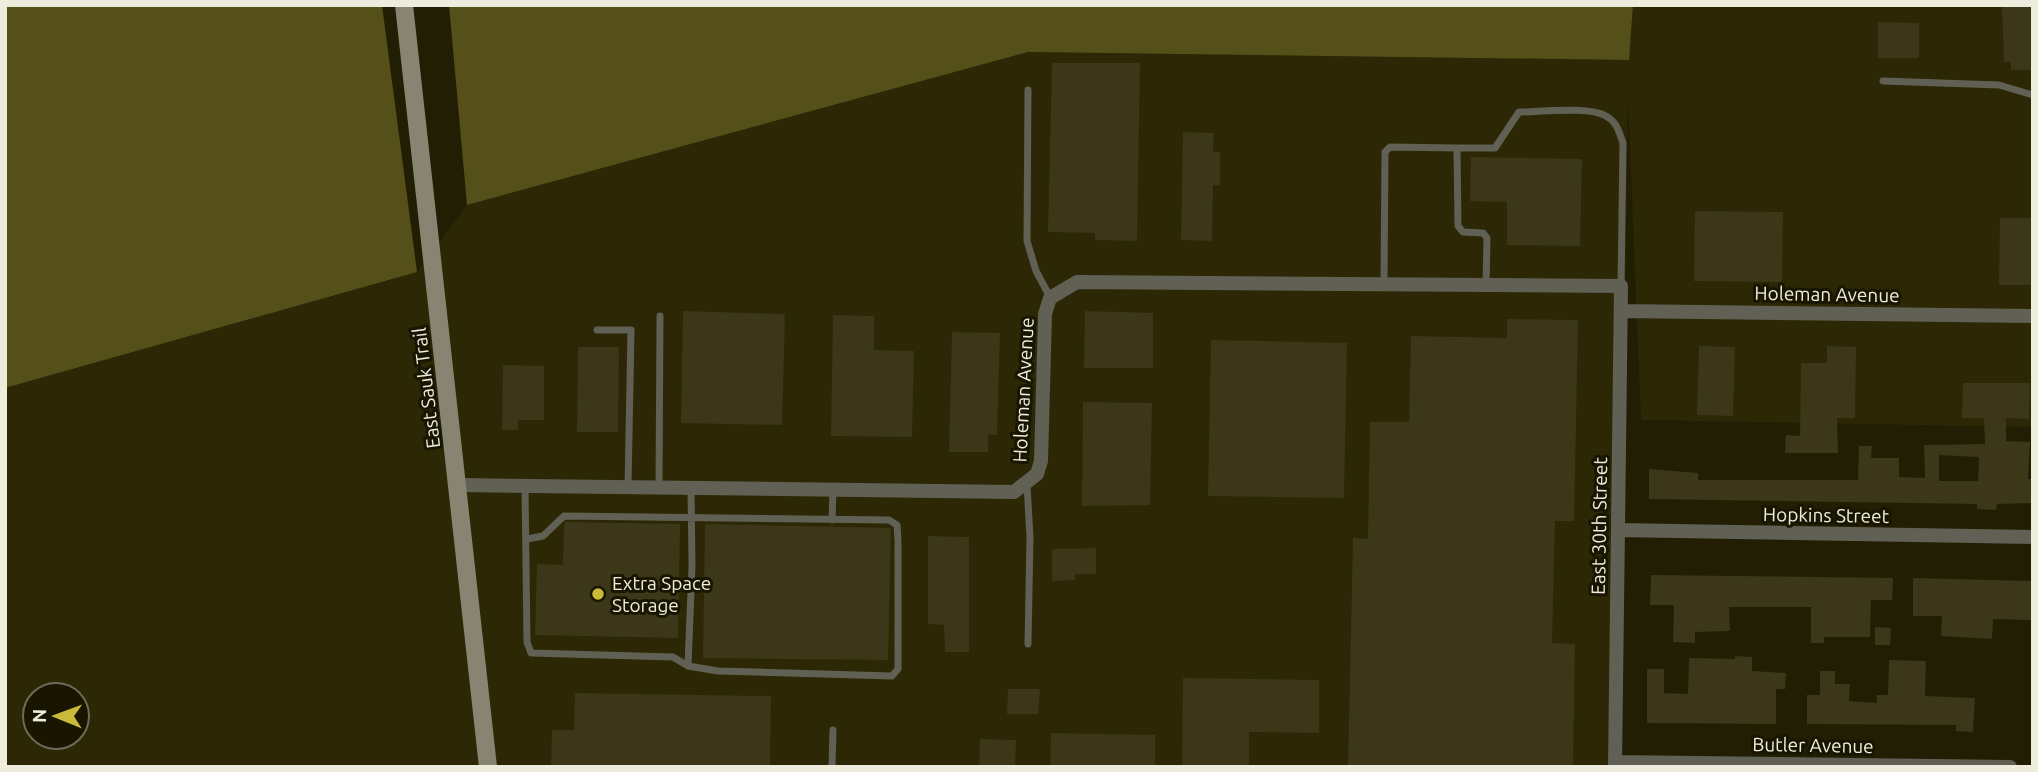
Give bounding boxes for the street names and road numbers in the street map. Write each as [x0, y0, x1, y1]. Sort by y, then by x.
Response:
street label: Holeman Avenue [1754, 282, 1900, 306]
street label: Holeman Avenue [1008, 317, 1038, 463]
street label: East Sauk Trail [408, 326, 444, 450]
street label: East 30th Street [1587, 456, 1611, 595]
street label: Hopkins Street [1763, 503, 1890, 527]
street label: Butler Avenue [1752, 733, 1874, 757]

